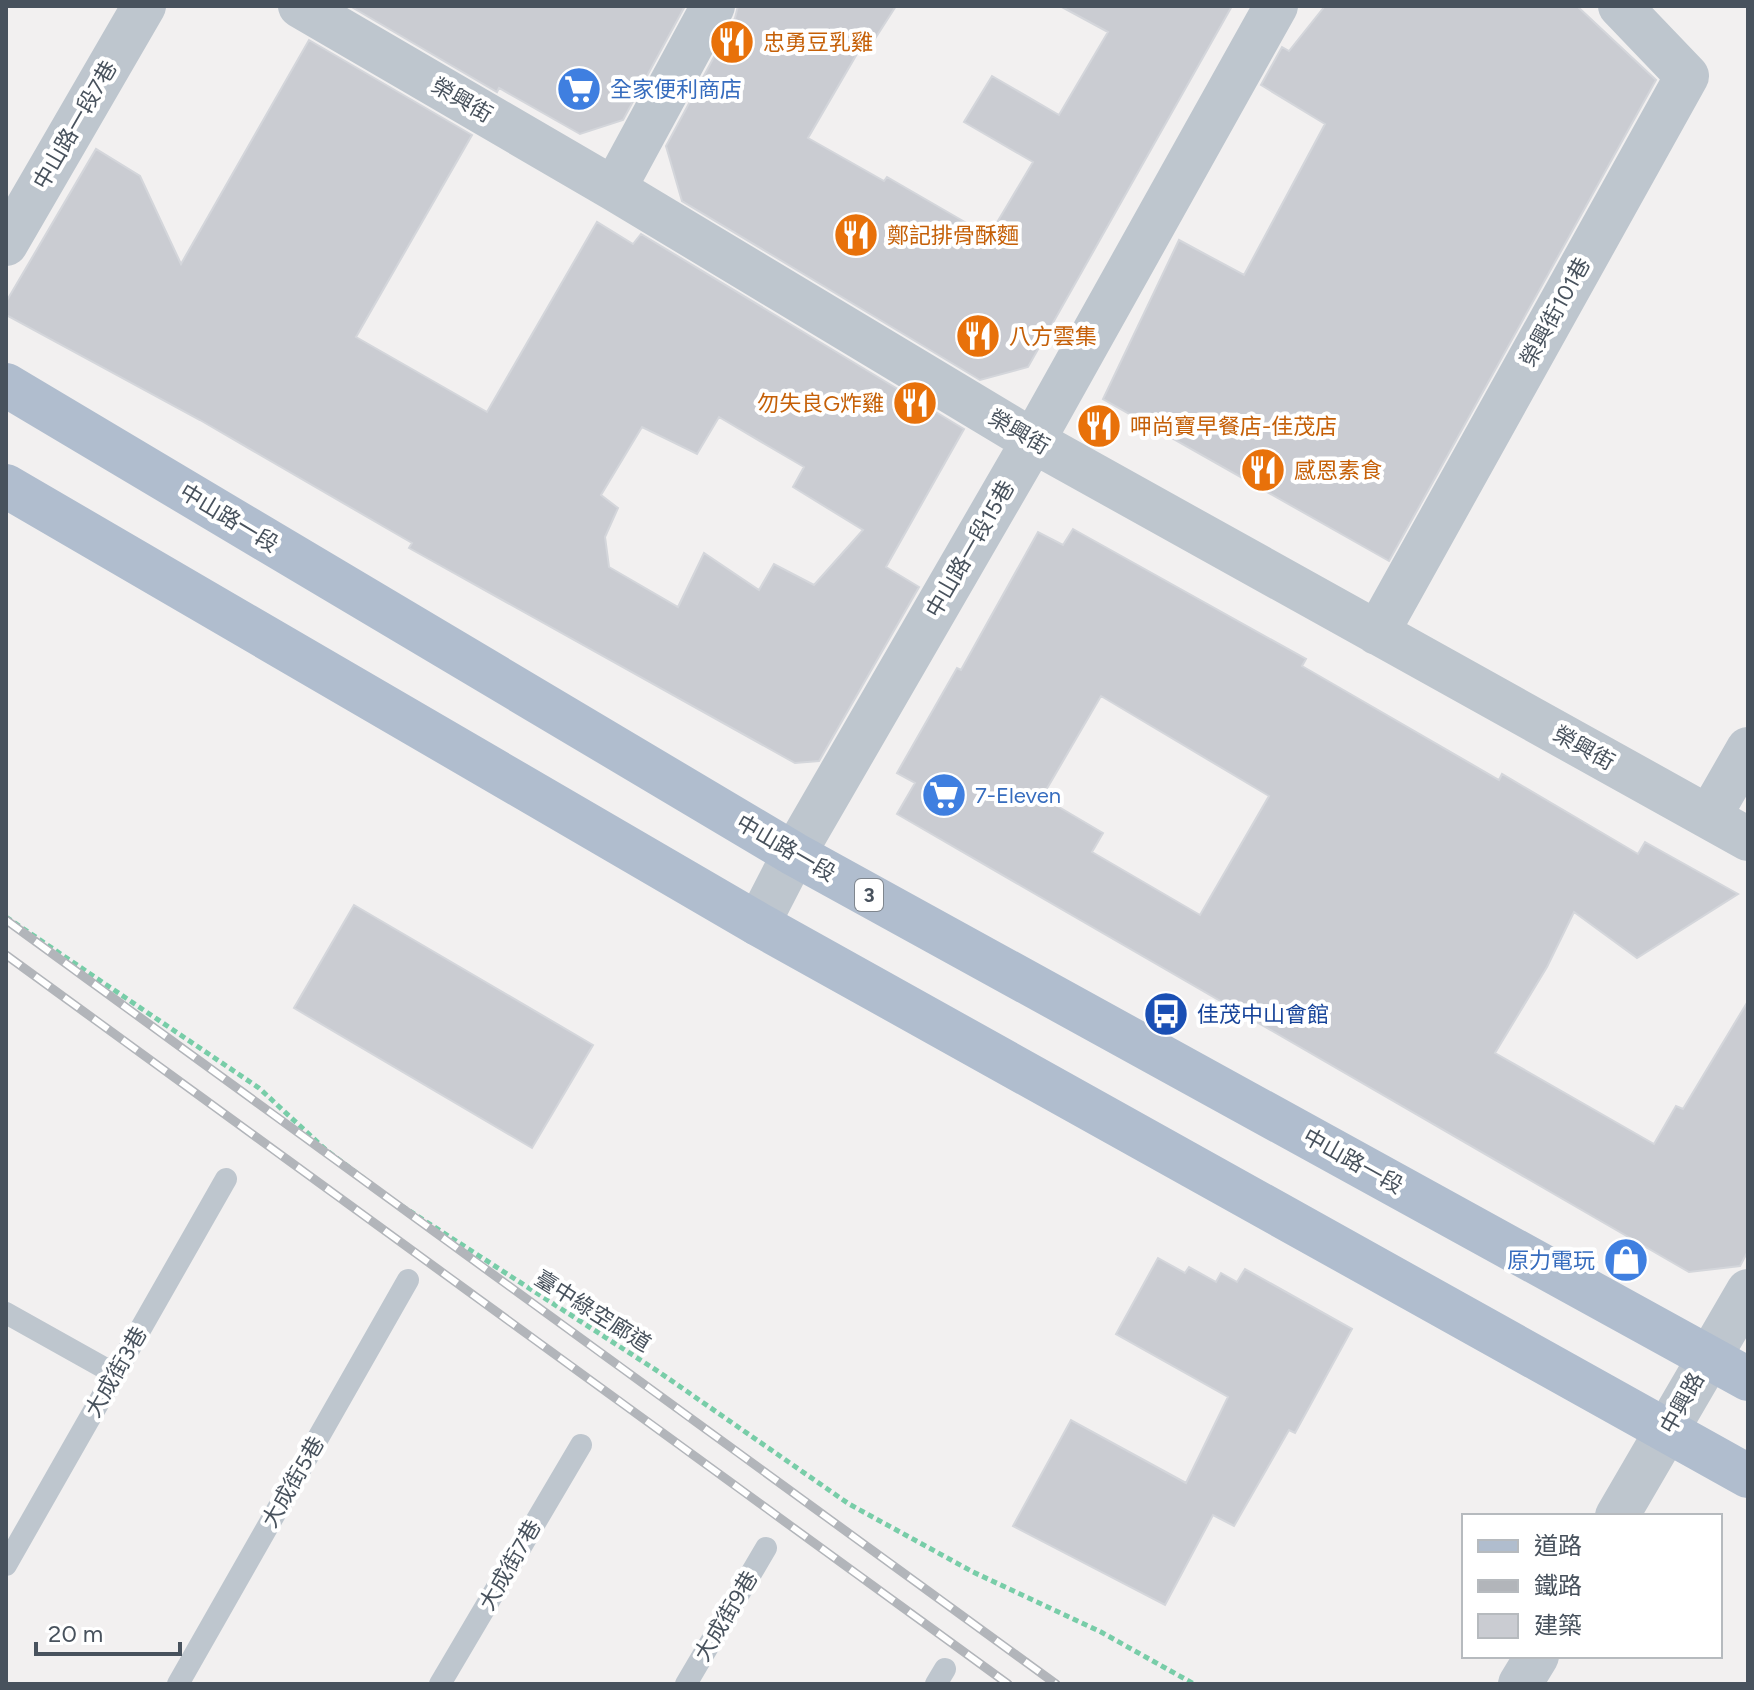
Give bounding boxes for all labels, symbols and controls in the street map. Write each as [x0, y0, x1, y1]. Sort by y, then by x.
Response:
restaurant icon: 忠勇豆乳雞 [708, 18, 756, 66]
place label: 忠勇豆乳雞 [763, 29, 873, 56]
street label: 中山路一段7巷 [27, 56, 123, 194]
supermarket icon: 全家便利商店 [555, 65, 603, 113]
street label: 榮興街 [427, 72, 497, 128]
place label: 全家便利商店 [610, 76, 742, 103]
restaurant icon: 鄭記排骨酥麵 [832, 211, 880, 259]
place label: 鄭記排骨酥麵 [887, 222, 1019, 249]
street label: 榮興街101巷 [1514, 253, 1596, 371]
restaurant icon: 八方雲集 [954, 312, 1002, 360]
place label: 八方雲集 [1009, 323, 1097, 350]
restaurant icon: 勿失良G炸雞 [891, 379, 939, 427]
place label: 勿失良G炸雞 [757, 390, 884, 417]
restaurant icon: 呷尚寶早餐店-佳茂店 [1075, 402, 1123, 450]
street label: 榮興街 [984, 404, 1054, 460]
place label: 呷尚寶早餐店-佳茂店 [1130, 413, 1337, 440]
restaurant icon: 感恩素食 [1239, 446, 1287, 494]
place label: 感恩素食 [1294, 457, 1382, 484]
street label: 中山路一段15巷 [920, 476, 1020, 622]
street label: 中山路一段 [175, 478, 283, 558]
street label: 榮興街 [1549, 720, 1619, 776]
supermarket icon: 7-Eleven [920, 771, 968, 819]
place label: 7-Eleven [975, 782, 1061, 809]
street label: 中山路一段 [732, 809, 840, 887]
road number: 3 [855, 879, 883, 911]
bus stop icon: 佳茂中山會館 [1142, 990, 1190, 1038]
place label: 佳茂中山會館 [1197, 1001, 1329, 1028]
street label: 中山路一段 [1298, 1123, 1408, 1199]
shop icon: 原力電玩 [1602, 1236, 1650, 1284]
place label: 原力電玩 [1507, 1247, 1595, 1274]
street label: 臺中綠空廊道 [530, 1265, 656, 1357]
street label: 大成街3巷 [79, 1322, 153, 1422]
street label: 中興路 [1654, 1368, 1710, 1438]
street label: 大成街5巷 [256, 1432, 330, 1532]
legend [1462, 1514, 1722, 1658]
street label: 大成街7巷 [473, 1515, 547, 1615]
text: 道路 [1534, 1531, 1582, 1560]
street label: 大成街9巷 [689, 1566, 763, 1666]
text: 鐵路 [1534, 1571, 1582, 1600]
scale bar [36, 1606, 180, 1656]
text: 建築 [1534, 1611, 1582, 1640]
text: 20 m [48, 1619, 103, 1648]

